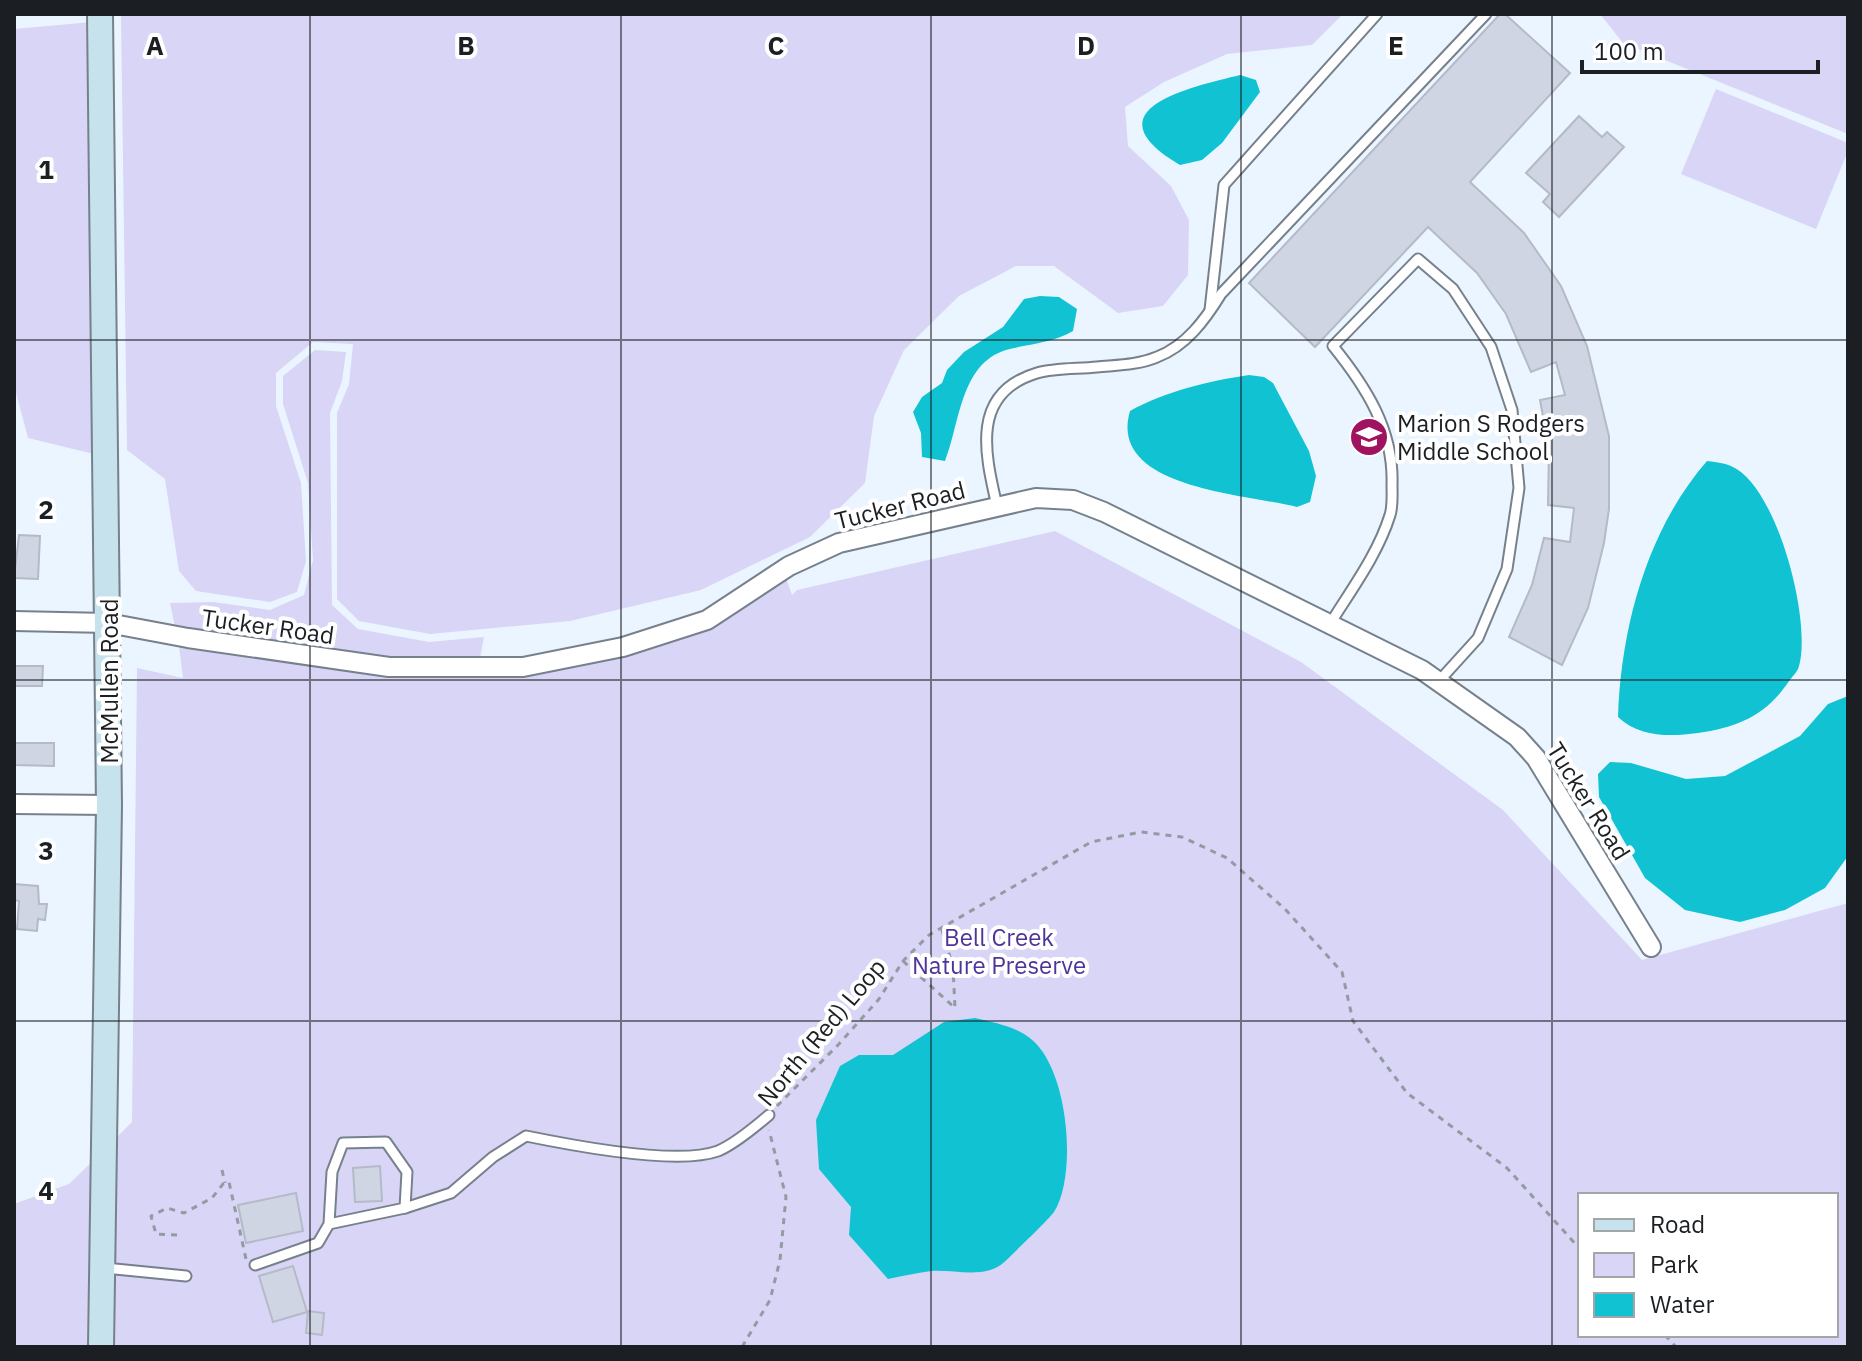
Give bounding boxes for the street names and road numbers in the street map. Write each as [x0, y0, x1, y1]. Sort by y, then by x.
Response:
street label: Tucker Road [831, 473, 969, 537]
street label: McMullen Road [93, 598, 125, 764]
street label: Tucker Road [200, 601, 336, 651]
street label: Tucker Road [1540, 736, 1638, 866]
street label: North (Red) Loop [750, 951, 892, 1113]

